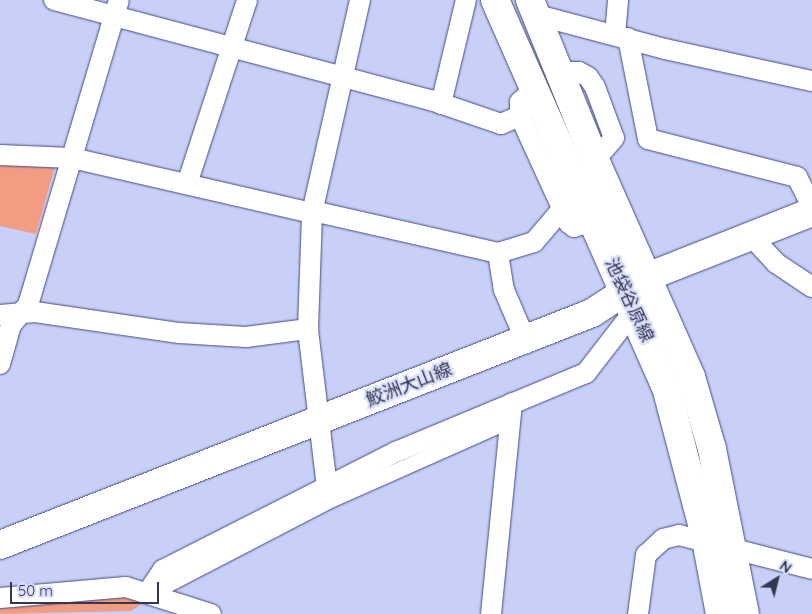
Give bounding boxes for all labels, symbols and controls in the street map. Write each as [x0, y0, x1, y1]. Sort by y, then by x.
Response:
street label: 池袋谷原線 [600, 255, 658, 345]
street label: 鮫洲大山線 [363, 359, 455, 411]
north arrow [752, 554, 802, 604]
text: N [776, 557, 795, 577]
scale bar [12, 572, 161, 604]
text: 50 m [18, 581, 53, 600]

